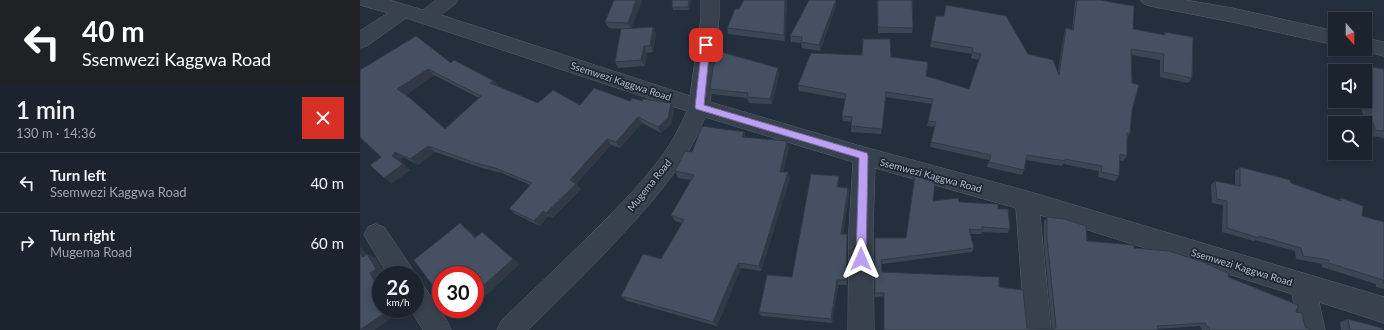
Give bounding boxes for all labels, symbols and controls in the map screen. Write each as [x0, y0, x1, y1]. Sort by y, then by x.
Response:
north arrow [1328, 12, 1372, 56]
map controls [1328, 12, 1372, 160]
text: 40 m [82, 14, 145, 48]
icon: left [16, 16, 68, 68]
pin [689, 28, 723, 62]
icon: arrive [695, 34, 717, 56]
text: Ssemwezi Kaggwa Road [82, 48, 271, 70]
street label: Ssemwezi Kaggwa Road [569, 59, 673, 103]
button: sound [1328, 64, 1372, 108]
text: 1 min [16, 95, 75, 124]
button: close [302, 97, 344, 139]
button: search [1328, 116, 1372, 160]
text: 130 m · 14:36 [16, 125, 96, 141]
street label: Ssemwezi Kaggwa Road [879, 156, 983, 194]
street label: Mugema Road [624, 157, 674, 213]
text: Turn left [50, 166, 106, 184]
icon: left [16, 172, 38, 194]
text: 40 m [310, 174, 344, 192]
text: Ssemwezi Kaggwa Road [50, 184, 187, 200]
text: Turn right [50, 226, 115, 244]
icon: right [16, 232, 38, 254]
text: 60 m [310, 234, 344, 252]
position arrow [840, 238, 882, 280]
text: Mugema Road [50, 244, 132, 260]
street label: Ssemwezi Kaggwa Road [1190, 246, 1294, 288]
speed limit sign: 30 [432, 266, 484, 318]
text: 26 [386, 275, 410, 299]
text: km/h [386, 296, 410, 308]

